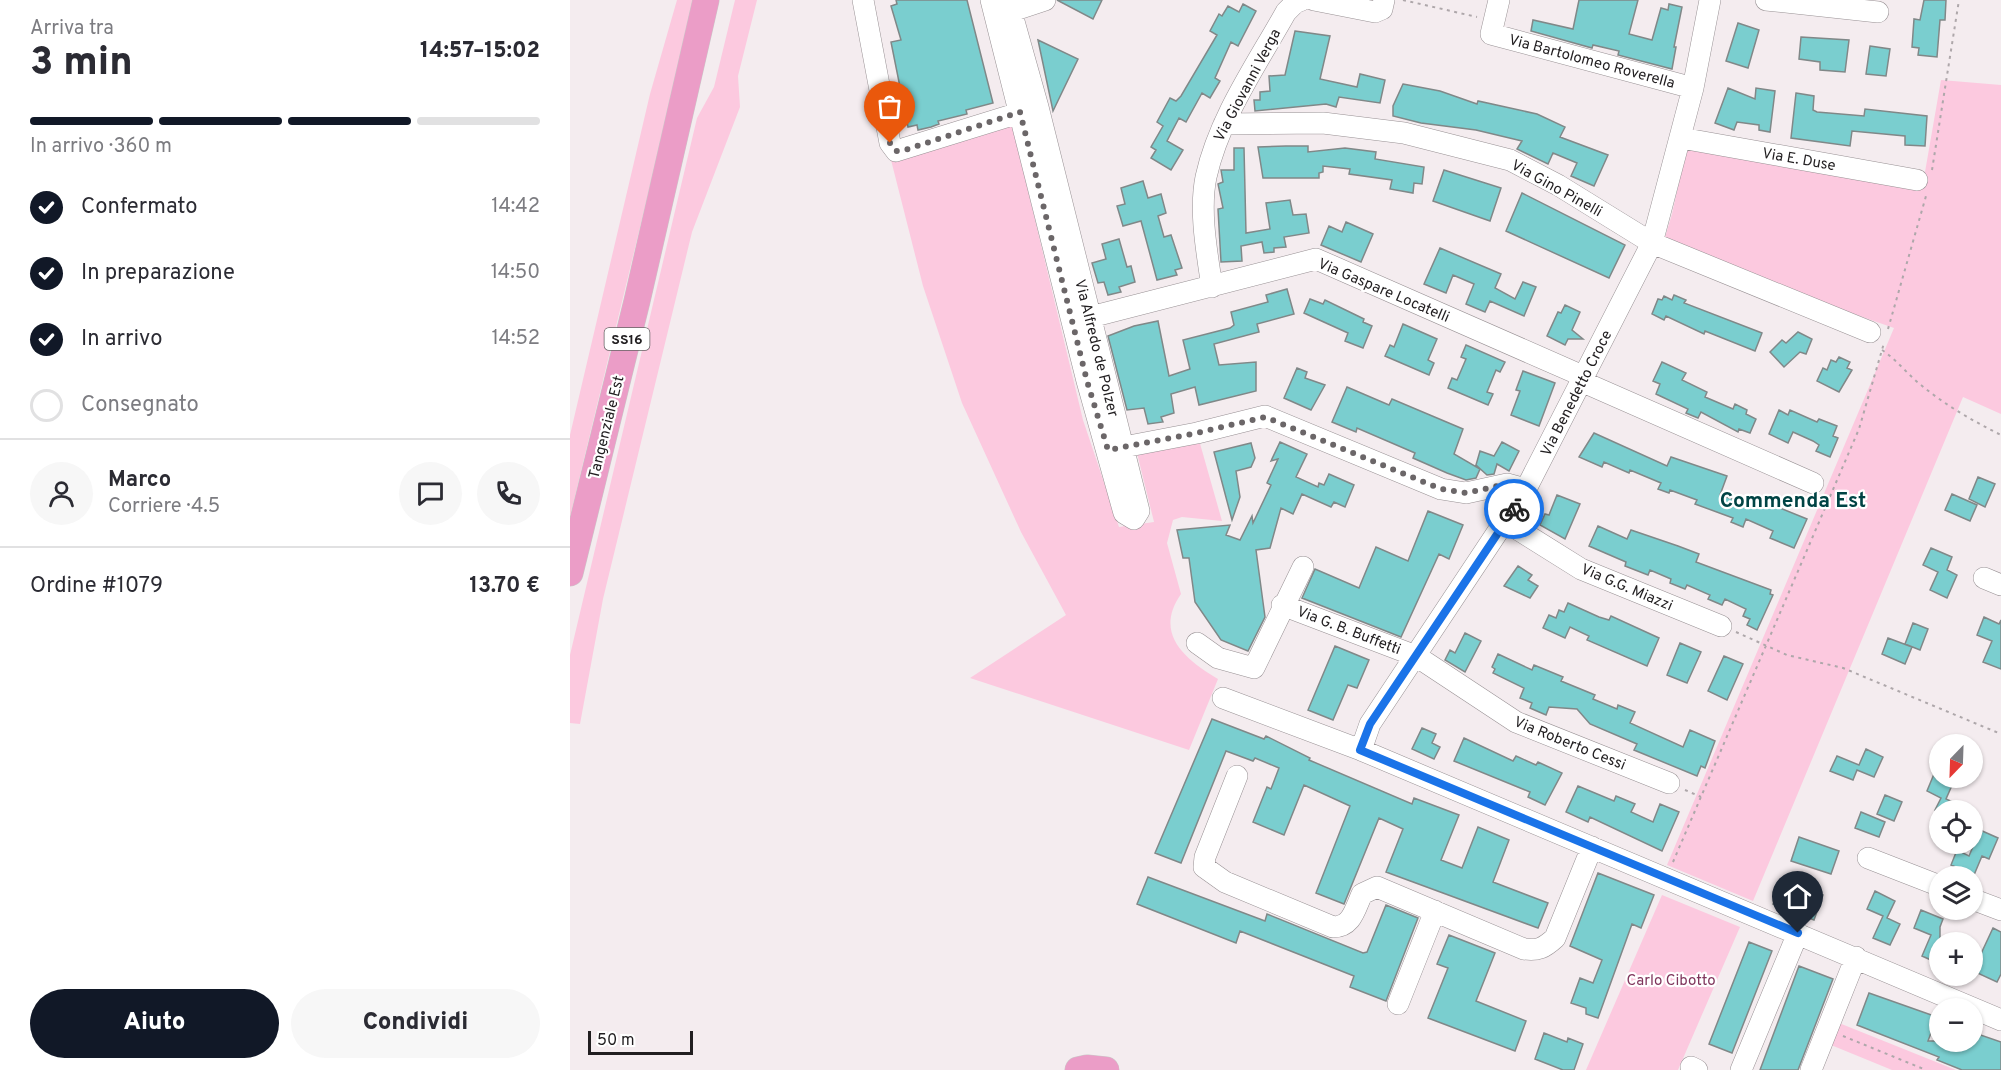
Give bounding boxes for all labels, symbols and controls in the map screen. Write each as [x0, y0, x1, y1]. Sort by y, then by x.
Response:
text: Arriva tra [30, 16, 114, 42]
street label: Via Giovanni Verga [1211, 26, 1286, 145]
street label: Via Bartolomeo Roverella [1506, 31, 1677, 94]
text: 14:57–15:02 [420, 38, 540, 65]
text: 3 min [30, 40, 133, 89]
pin [864, 81, 915, 143]
icon: bag [873, 90, 906, 123]
text: In arrivo · 360 m [30, 134, 172, 160]
street label: Via E. Duse [1760, 145, 1837, 176]
street label: Via Gino Pinelli [1507, 156, 1605, 222]
icon: check [30, 191, 63, 224]
text: Confermato [81, 194, 198, 221]
text: 14:42 [491, 194, 540, 220]
street label: Via Gaspare Locatelli [1315, 255, 1452, 328]
icon: check [30, 257, 63, 290]
text: In preparazione [81, 260, 235, 287]
text: 14:50 [491, 260, 540, 286]
street label: Via Alfredo de Polzer [1069, 278, 1122, 419]
icon: check [30, 323, 63, 356]
text: In arrivo [81, 326, 163, 353]
text: 14:52 [491, 326, 540, 352]
street label: Via Benedetto Croce [1537, 327, 1617, 460]
road number: SS16 [604, 328, 650, 350]
street label: Tangenziale Est [585, 374, 629, 481]
text: Consegnato [81, 392, 199, 419]
button: person [30, 462, 93, 525]
button: chat [399, 462, 462, 525]
button: phone [477, 462, 540, 525]
text: Marco [108, 467, 171, 494]
courier [1484, 479, 1544, 539]
district label: Commenda Est [1720, 488, 1866, 515]
icon: bike [1498, 493, 1531, 526]
text: Corriere · 4.5 [108, 494, 220, 520]
street label: Via G.G. Miazzi [1578, 560, 1675, 616]
text: Ordine #1079 [30, 573, 163, 600]
text: 13.70 € [469, 573, 540, 600]
street label: Via G. B. Buffetti [1294, 603, 1403, 660]
street label: Via Roberto Cessi [1511, 713, 1628, 775]
north arrow [1929, 734, 1983, 788]
map controls [1929, 734, 1983, 1052]
button: locate [1929, 800, 1983, 854]
button: layers [1929, 866, 1983, 920]
pin [1772, 871, 1823, 933]
icon: home [1781, 880, 1814, 913]
button: + [1929, 932, 1983, 986]
park label: Carlo Cibotto [1626, 972, 1716, 991]
button: Aiuto [30, 989, 279, 1058]
button: Condividi [291, 989, 540, 1058]
button: − [1929, 998, 1983, 1052]
scale bar [588, 1028, 693, 1056]
text: 50 m [597, 1031, 635, 1051]

